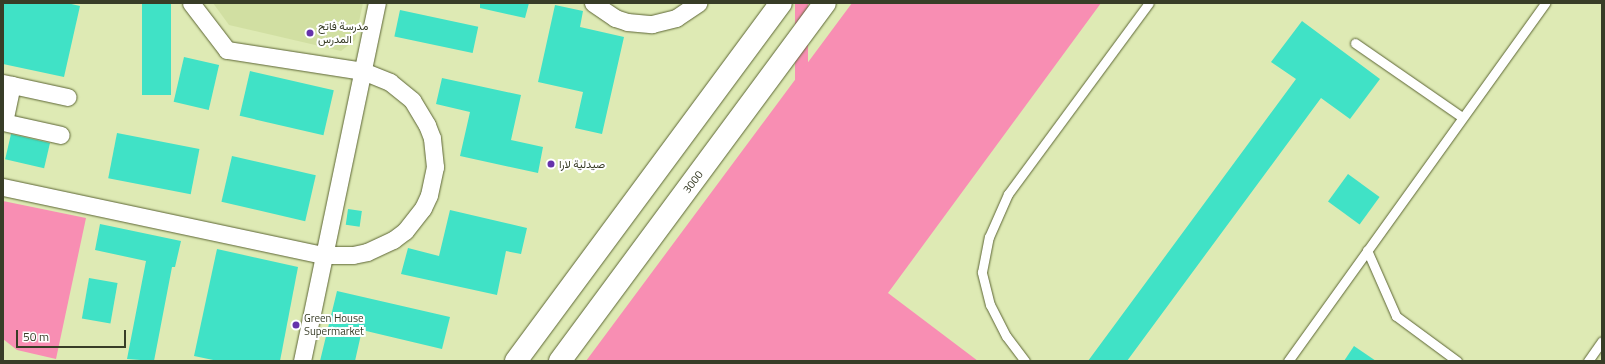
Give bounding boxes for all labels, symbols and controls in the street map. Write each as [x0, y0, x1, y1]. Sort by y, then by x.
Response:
place label: مدرسة فاتح المدرس [318, 20, 368, 46]
marker: مدرسة فاتح المدرس [305, 28, 315, 38]
place label: صيدلية لارا [559, 157, 605, 171]
marker: صيدلية لارا [546, 159, 556, 169]
street label: 3000 [680, 168, 706, 196]
place label: Green House Supermarket [304, 312, 364, 338]
marker: Green House Supermarket [291, 320, 301, 330]
scale bar [18, 322, 128, 348]
text: 50 m [23, 327, 49, 346]

